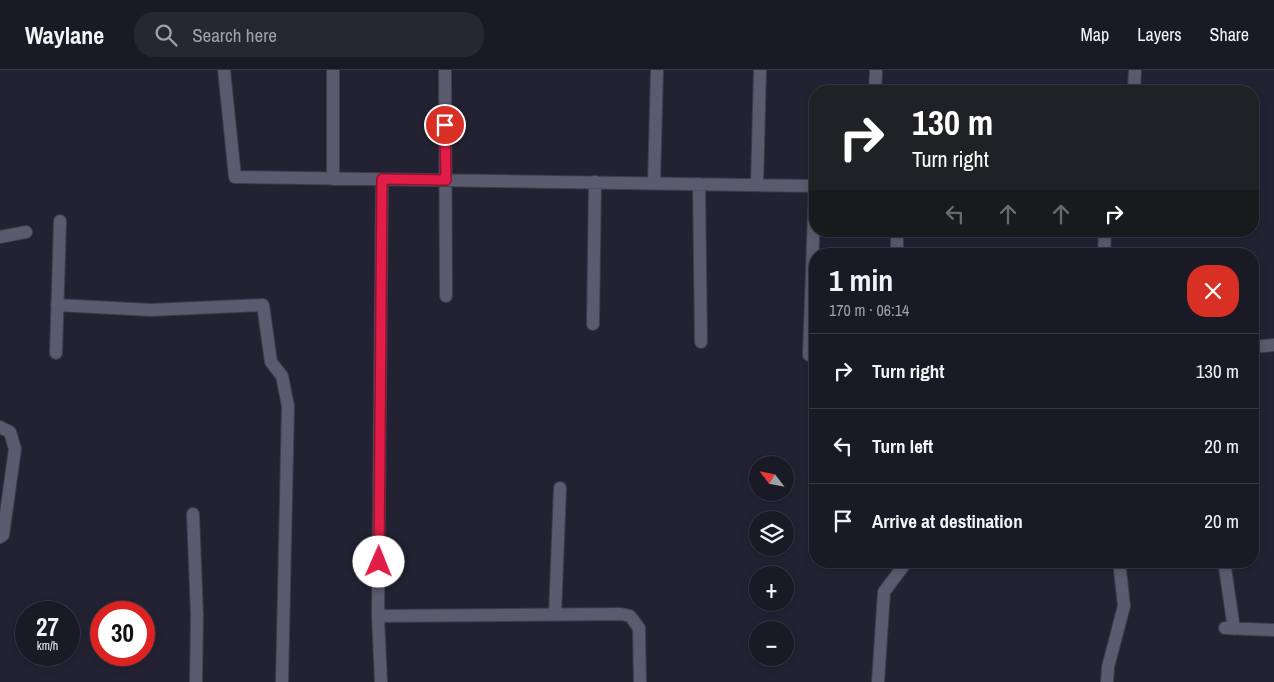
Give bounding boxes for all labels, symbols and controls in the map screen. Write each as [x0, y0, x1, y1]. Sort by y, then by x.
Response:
search box [134, 12, 484, 57]
text: Waylane [25, 19, 104, 51]
icon: search [152, 21, 180, 49]
text: Search here [192, 22, 277, 48]
text: Map [1081, 22, 1109, 47]
text: Layers [1137, 22, 1182, 47]
text: Share [1210, 22, 1249, 47]
text: 130 m [912, 99, 993, 146]
pin [424, 104, 466, 146]
icon: right [829, 105, 894, 170]
icon: arrive [431, 111, 459, 139]
text: Turn right [912, 144, 989, 174]
icon: left [941, 200, 969, 228]
icon: ahead [994, 200, 1022, 228]
icon: ahead [1047, 200, 1075, 228]
icon: right [1100, 200, 1128, 228]
text: 1 min [829, 260, 893, 300]
button: close [1187, 265, 1239, 317]
text: 170 m · 06:14 [829, 299, 909, 321]
icon: right [829, 357, 857, 385]
text: Turn right [872, 358, 944, 384]
text: 130 m [1196, 358, 1239, 384]
icon: left [829, 432, 857, 460]
text: Turn left [872, 433, 933, 459]
text: 20 m [1204, 433, 1239, 459]
north arrow [749, 456, 794, 501]
map controls [749, 456, 794, 666]
icon: arrive [829, 507, 857, 535]
text: Arrive at destination [872, 508, 1023, 534]
text: 20 m [1204, 508, 1239, 534]
button: layers [749, 511, 794, 556]
position arrow [352, 535, 404, 587]
button: + [749, 566, 794, 611]
speed limit sign: 30 [90, 601, 155, 666]
text: 27 [36, 610, 59, 644]
button: − [749, 621, 794, 666]
text: km/h [37, 638, 58, 654]

